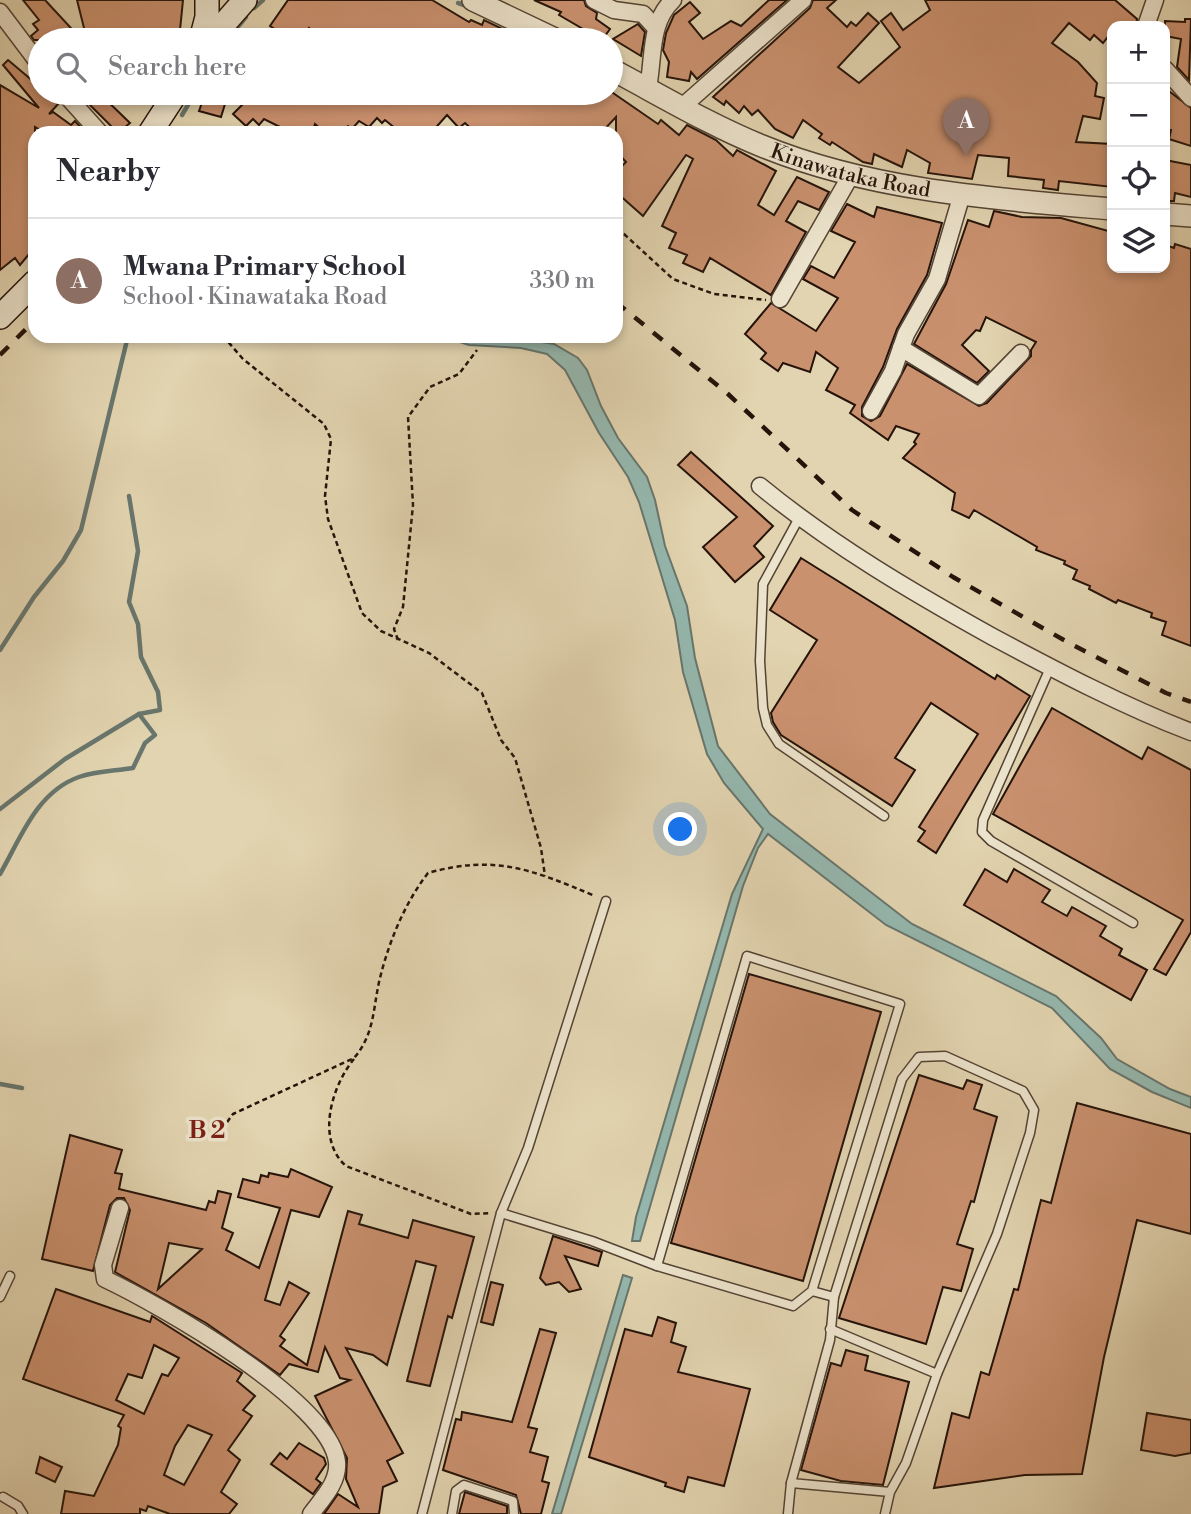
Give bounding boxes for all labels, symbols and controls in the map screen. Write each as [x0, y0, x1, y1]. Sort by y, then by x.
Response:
map controls [1107, 21, 1170, 273]
button: + [1107, 21, 1170, 84]
search box [28, 28, 623, 105]
icon: search [52, 48, 90, 86]
text: Search here [108, 51, 247, 83]
button: − [1107, 84, 1170, 147]
pin: A [943, 98, 989, 156]
street label: Kinawataka Road [767, 139, 932, 204]
button: locate [1107, 147, 1170, 210]
text: Nearby [56, 153, 160, 191]
button: layers [1107, 210, 1170, 273]
text: Mwana Primary School [123, 251, 406, 283]
text: A [71, 267, 87, 295]
text: 330 m [529, 267, 595, 295]
text: School · Kinawataka Road [123, 283, 387, 311]
your location [663, 812, 697, 846]
district label: B 2 [189, 1116, 225, 1146]

